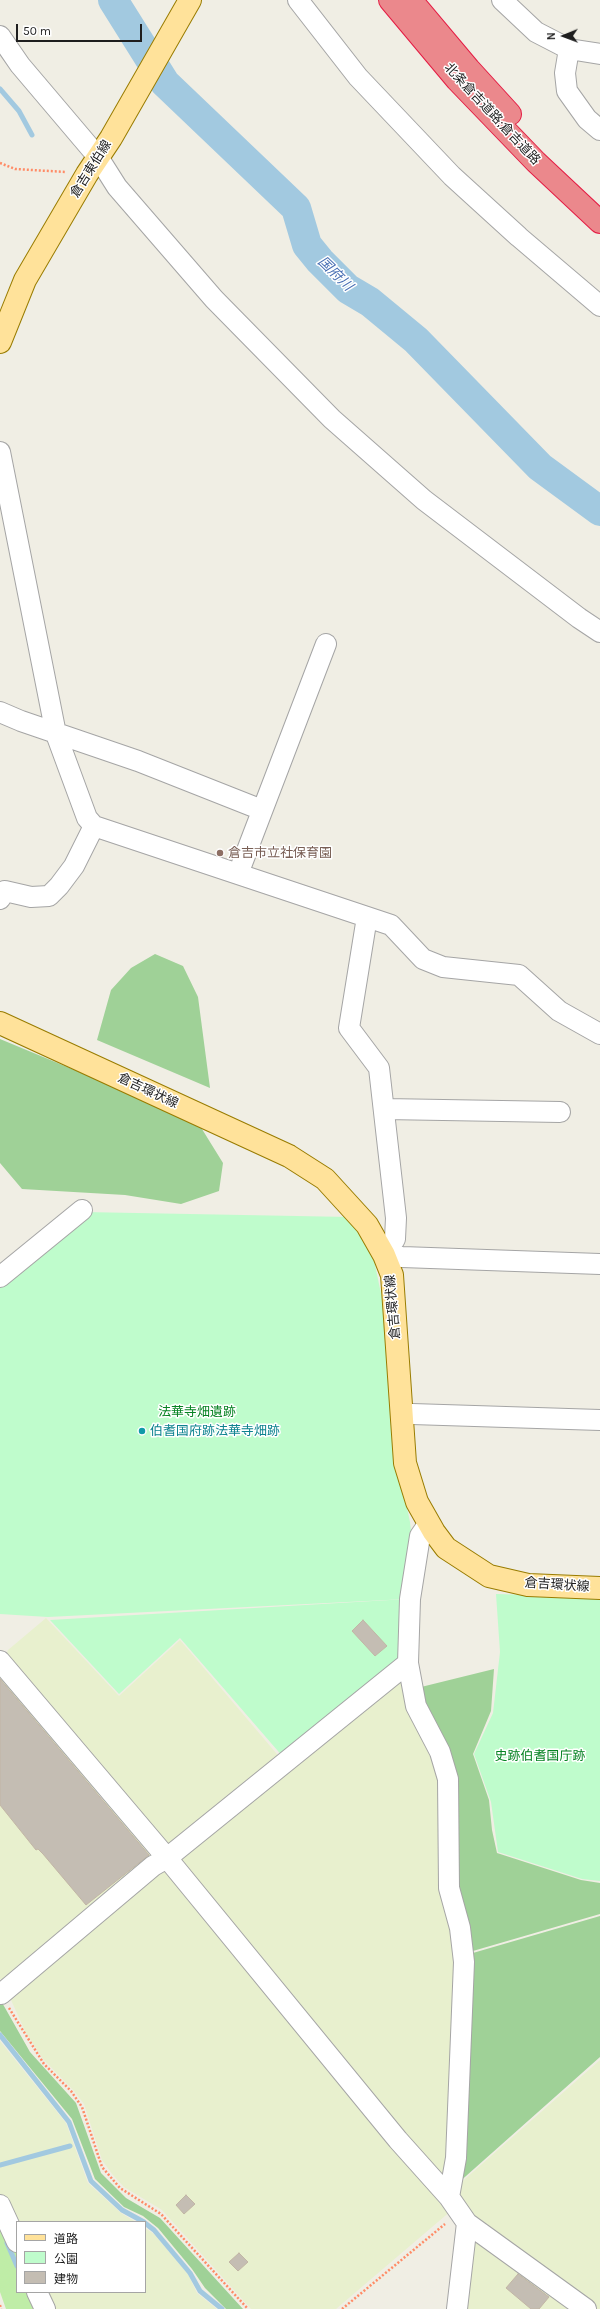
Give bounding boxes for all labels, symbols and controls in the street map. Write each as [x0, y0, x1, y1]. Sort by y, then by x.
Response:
scale bar [18, 16, 144, 42]
north arrow [544, 16, 584, 56]
text: 50 m [23, 24, 51, 38]
text: N [545, 32, 558, 40]
street label: 北条倉吉道路;倉吉道路 [441, 60, 543, 168]
street label: 倉吉東伯線 [67, 137, 115, 201]
water label: 国府川 [314, 253, 356, 295]
place label: 倉吉市立社保育園 [228, 845, 332, 861]
marker: 倉吉市立社保育園 [215, 848, 225, 858]
street label: 倉吉環状線 [115, 1070, 181, 1112]
street label: 倉吉環状線 [382, 1274, 404, 1340]
park label: 法華寺畑遺跡 [158, 1404, 236, 1420]
place label: 伯耆国府跡法華寺畑跡 [150, 1423, 280, 1439]
marker: 伯耆国府跡法華寺畑跡 [137, 1426, 147, 1436]
street label: 倉吉環状線 [524, 1575, 590, 1595]
park label: 史跡伯耆国庁跡 [495, 1748, 585, 1764]
legend [16, 2221, 146, 2293]
text: 道路 [54, 2232, 78, 2246]
text: 公園 [54, 2252, 78, 2266]
text: 建物 [54, 2272, 78, 2286]

